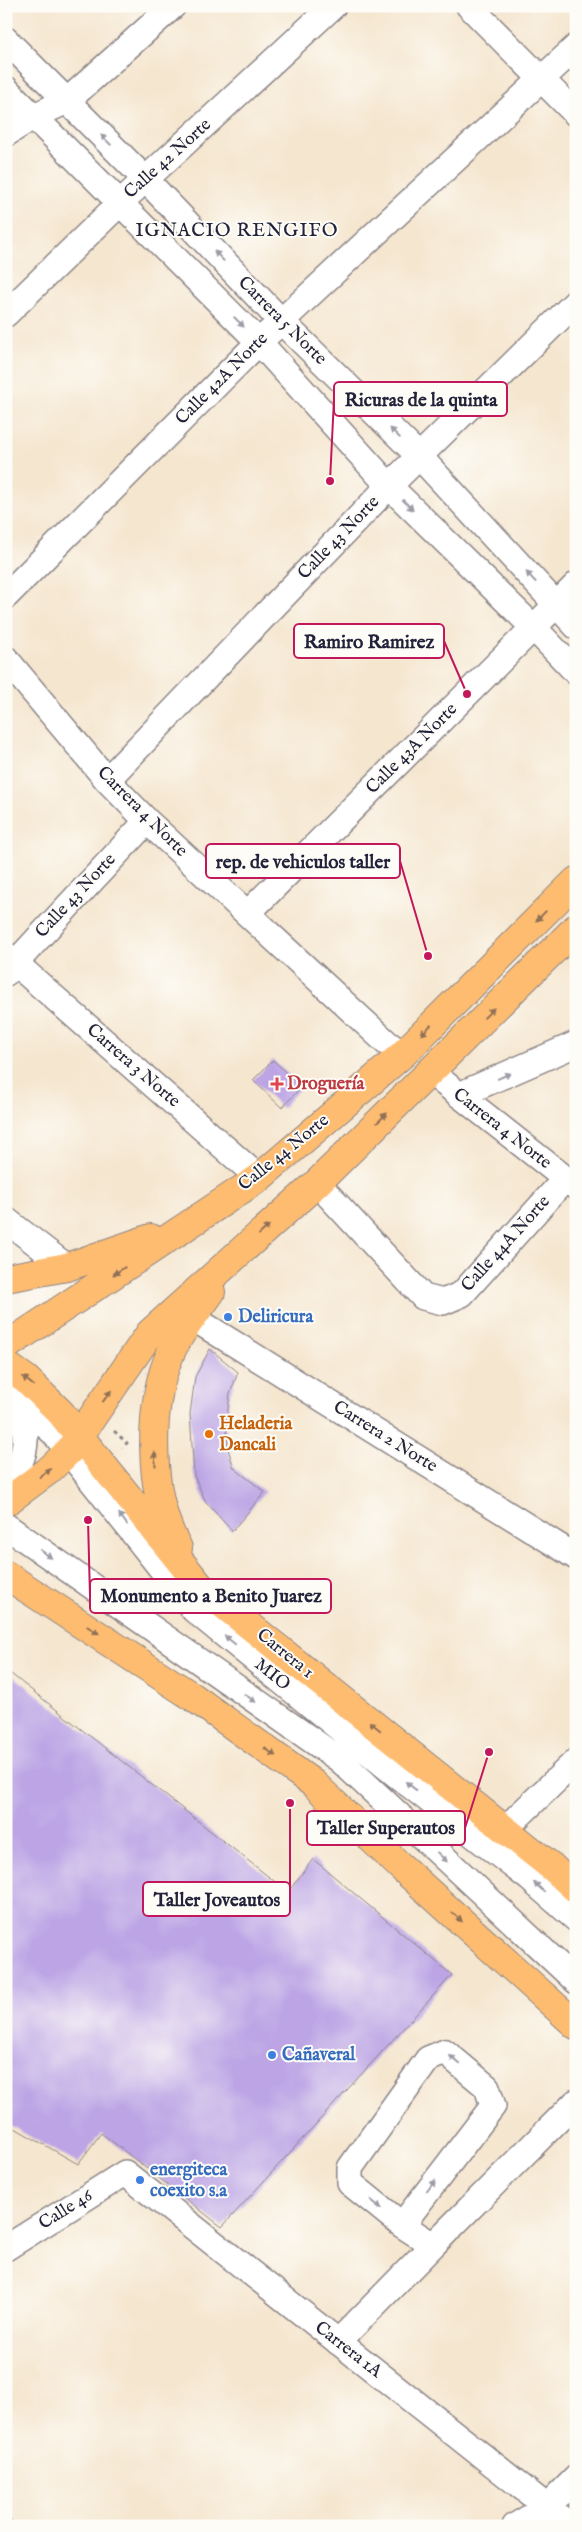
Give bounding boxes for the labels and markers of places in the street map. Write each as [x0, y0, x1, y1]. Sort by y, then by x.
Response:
callout: Ricuras de la quinta [334, 382, 507, 416]
callout: Ramiro Ramirez [294, 624, 444, 658]
callout: rep. de vehiculos taller [206, 844, 400, 878]
place label: Droguería [287, 1073, 366, 1096]
marker: Droguería [271, 1078, 283, 1090]
place label: Deliricura [238, 1306, 314, 1329]
marker: Deliricura [222, 1311, 234, 1323]
place label: Heladeria Dancali [219, 1413, 293, 1457]
marker: Heladeria Dancali [203, 1428, 215, 1440]
callout: Monumento a Benito Juarez [90, 1579, 331, 1613]
callout: Taller Superautos [307, 1811, 465, 1845]
callout: Taller Joveautos [143, 1882, 290, 1916]
place label: Cañaveral [282, 2044, 356, 2067]
marker: Cañaveral [266, 2049, 278, 2061]
place label: energiteca coexito s.a [150, 2159, 228, 2203]
marker: energiteca coexito s.a [134, 2174, 146, 2186]

